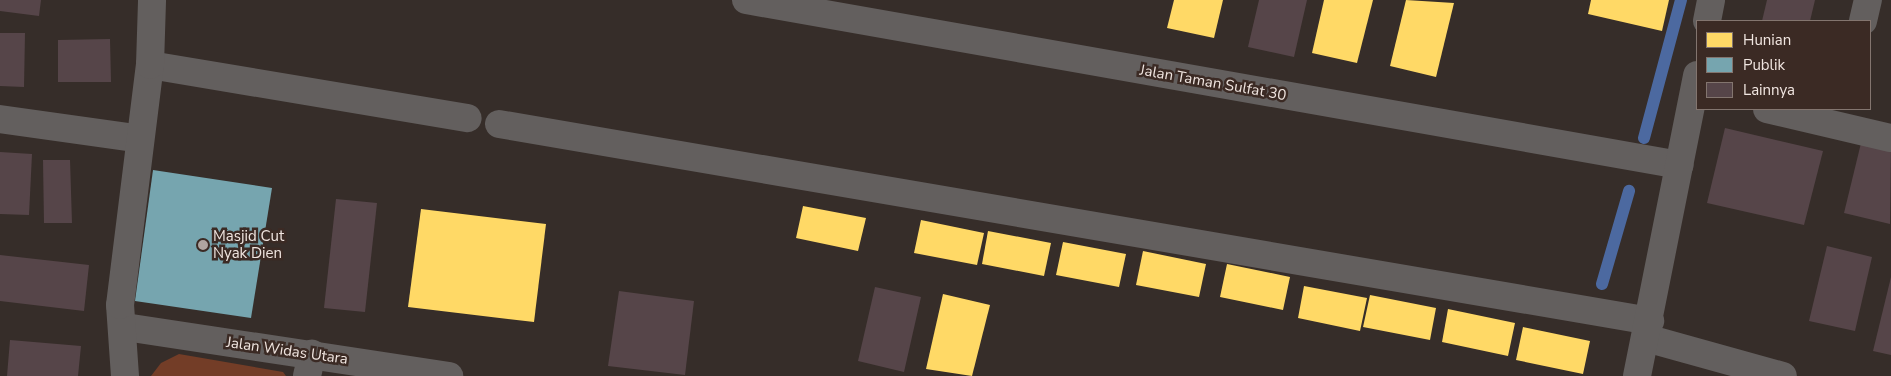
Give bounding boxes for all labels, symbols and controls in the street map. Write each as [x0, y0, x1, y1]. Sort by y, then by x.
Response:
legend [1696, 20, 1871, 110]
text: Hunian [1743, 30, 1791, 50]
text: Publik [1743, 55, 1785, 75]
street label: Jalan Taman Sulfat 30 [1138, 61, 1288, 105]
text: Lainnya [1743, 80, 1795, 100]
place label: Masjid Cut Nyak Dien [213, 227, 284, 262]
marker: Masjid Cut Nyak Dien [197, 239, 209, 251]
street label: Jalan Widas Utara [225, 334, 349, 368]

